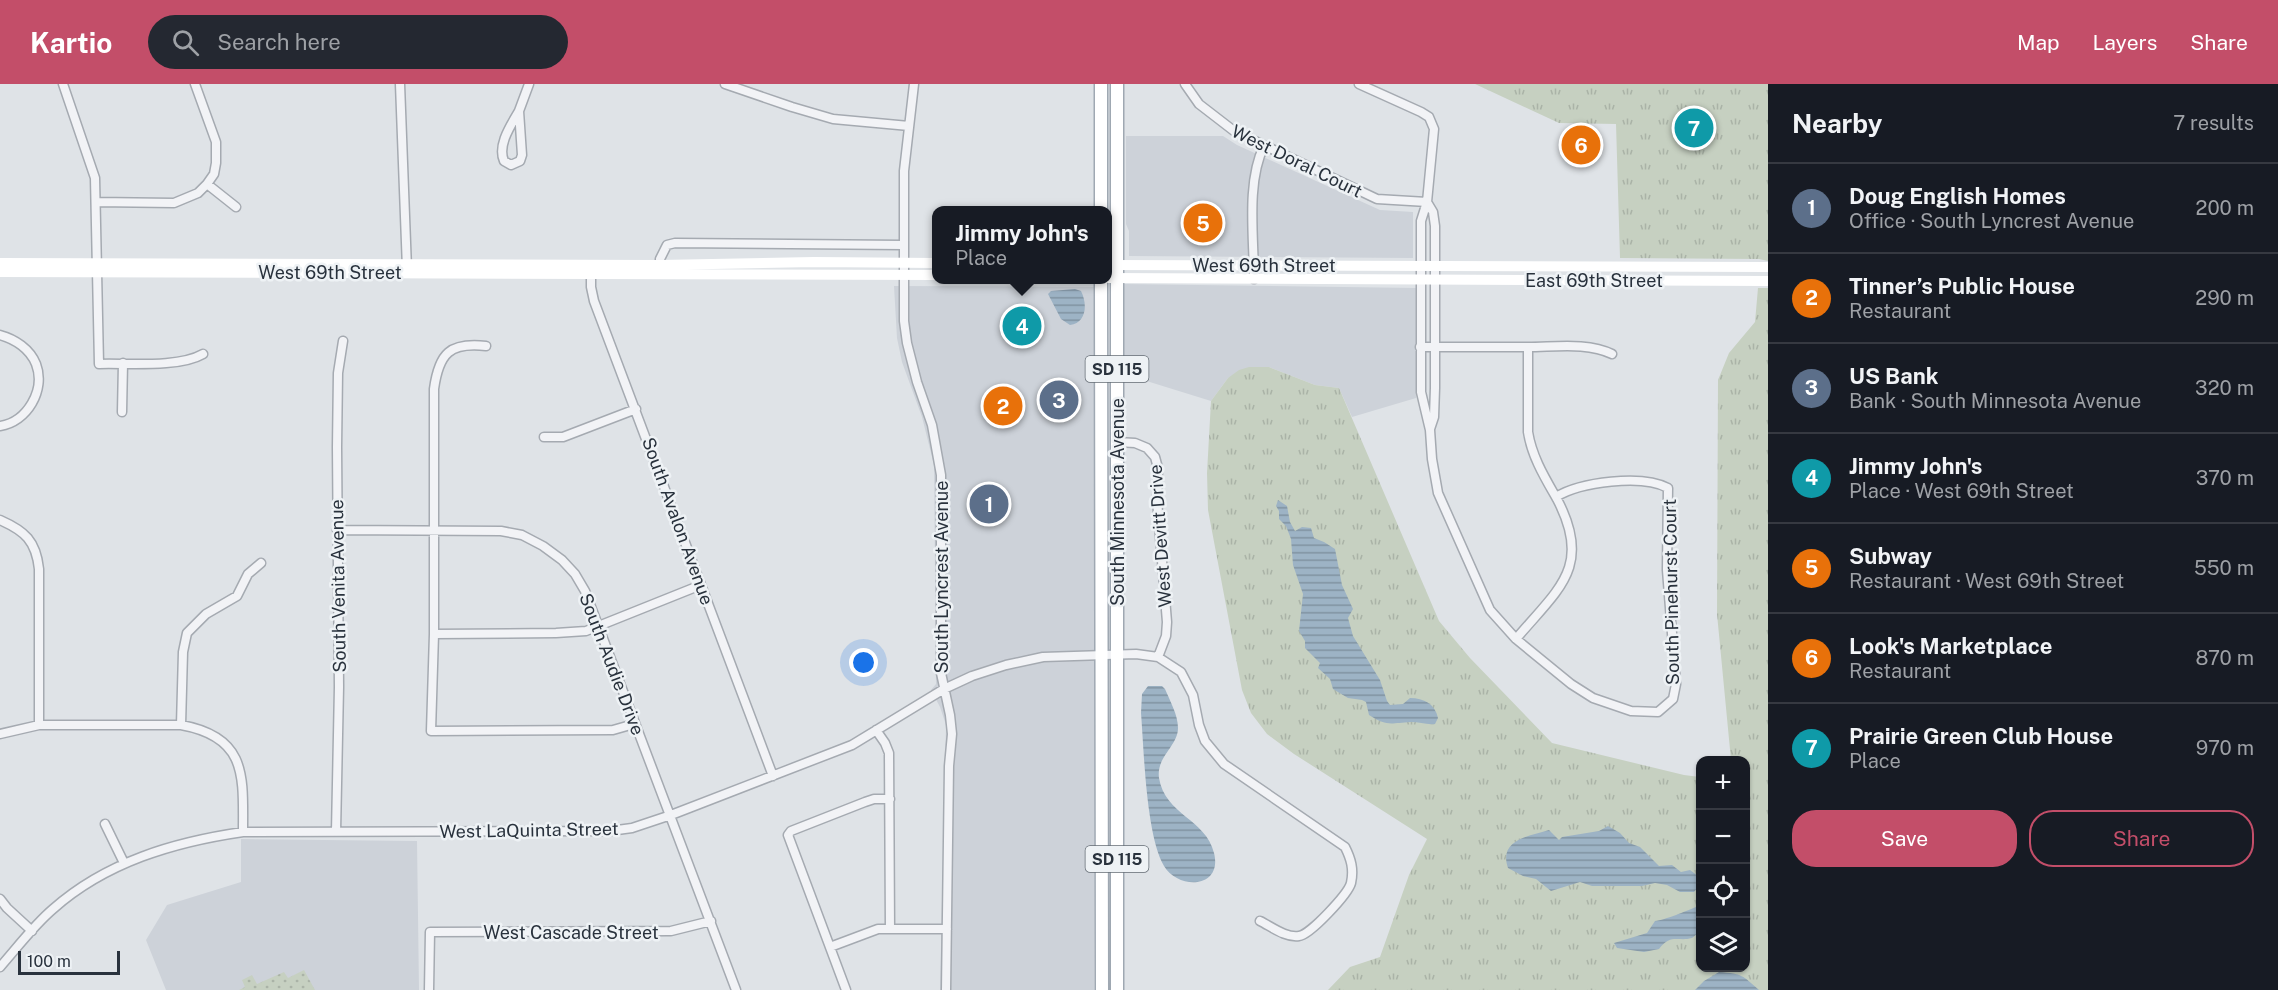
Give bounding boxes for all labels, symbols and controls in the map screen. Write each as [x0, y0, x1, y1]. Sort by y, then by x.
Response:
search box [148, 15, 568, 69]
text: Kartio [30, 26, 112, 59]
icon: search [169, 26, 202, 59]
text: Search here [217, 29, 341, 55]
text: Map [2017, 30, 2060, 55]
text: Layers [2093, 30, 2157, 55]
text: Share [2190, 30, 2248, 55]
pin: 7 [1674, 106, 1714, 150]
text: Nearby [1792, 108, 1882, 139]
text: 7 results [2173, 111, 2254, 135]
street label: West Doral Court [1228, 120, 1366, 202]
pin: 6 [1562, 122, 1600, 168]
text: Doug English Homes [1849, 183, 2066, 209]
text: 1 [1807, 196, 1816, 220]
text: 200 m [2196, 196, 2254, 220]
pin: 5 [1184, 200, 1222, 246]
popup [932, 206, 1112, 284]
text: Office · South Lyncrest Avenue [1849, 209, 2134, 233]
text: Jimmy John's [955, 220, 1089, 246]
text: Place [955, 246, 1007, 270]
street label: West 69th Street [1192, 255, 1336, 276]
street label: West 69th Street [258, 262, 402, 283]
street label: East 69th Street [1525, 270, 1663, 291]
text: Tinner’s Public House [1849, 273, 2075, 299]
text: 2 [1805, 286, 1818, 310]
text: 290 m [2195, 286, 2254, 310]
text: Restaurant [1849, 299, 1951, 323]
pin: 4 [1002, 304, 1042, 348]
road number: SD 115 [1086, 356, 1148, 382]
text: US Bank [1849, 363, 1938, 389]
text: 3 [1805, 376, 1818, 400]
text: 320 m [2195, 376, 2254, 400]
pin: 3 [1040, 378, 1078, 422]
pin: 2 [984, 384, 1022, 428]
text: Bank · South Minnesota Avenue [1849, 389, 2141, 413]
street label: South Minnesota Avenue [1107, 398, 1128, 606]
street label: South Avalon Avenue [638, 434, 718, 608]
text: Jimmy John's [1849, 453, 1982, 479]
street label: West Devitt Drive [1145, 464, 1175, 608]
text: 4 [1805, 466, 1818, 490]
text: 370 m [2196, 466, 2254, 490]
text: Place · West 69th Street [1849, 479, 2074, 503]
street label: South Lyncrest Avenue [931, 481, 952, 673]
pin: 1 [970, 482, 1008, 526]
street label: South Venita Avenue [326, 499, 350, 673]
street label: South Pinehurst Court [1659, 499, 1683, 685]
text: Subway [1849, 543, 1932, 569]
text: 5 [1805, 556, 1818, 580]
text: 550 m [2194, 556, 2254, 580]
text: Restaurant · West 69th Street [1849, 569, 2124, 593]
street label: South Audie Drive [575, 590, 649, 738]
text: Look's Marketplace [1849, 633, 2053, 659]
text: 6 [1805, 646, 1818, 670]
text: 870 m [2195, 646, 2254, 670]
your location [849, 648, 878, 677]
text: Restaurant [1849, 659, 1951, 683]
text: Prairie Green Club House [1849, 723, 2113, 749]
text: 7 [1805, 736, 1818, 760]
text: 970 m [2196, 736, 2254, 760]
text: Place [1849, 749, 1901, 773]
map controls [1696, 756, 1750, 972]
button: + [1696, 756, 1750, 810]
button: − [1696, 810, 1750, 864]
button: Save [1792, 810, 2017, 867]
button: Share [2029, 810, 2254, 867]
street label: West LaQuinta Street [439, 818, 619, 842]
road number: SD 115 [1086, 846, 1148, 872]
button: locate [1696, 864, 1750, 918]
button: layers [1696, 918, 1750, 972]
street label: West Cascade Street [483, 922, 659, 943]
scale bar [18, 948, 120, 976]
text: 100 m [27, 952, 71, 971]

